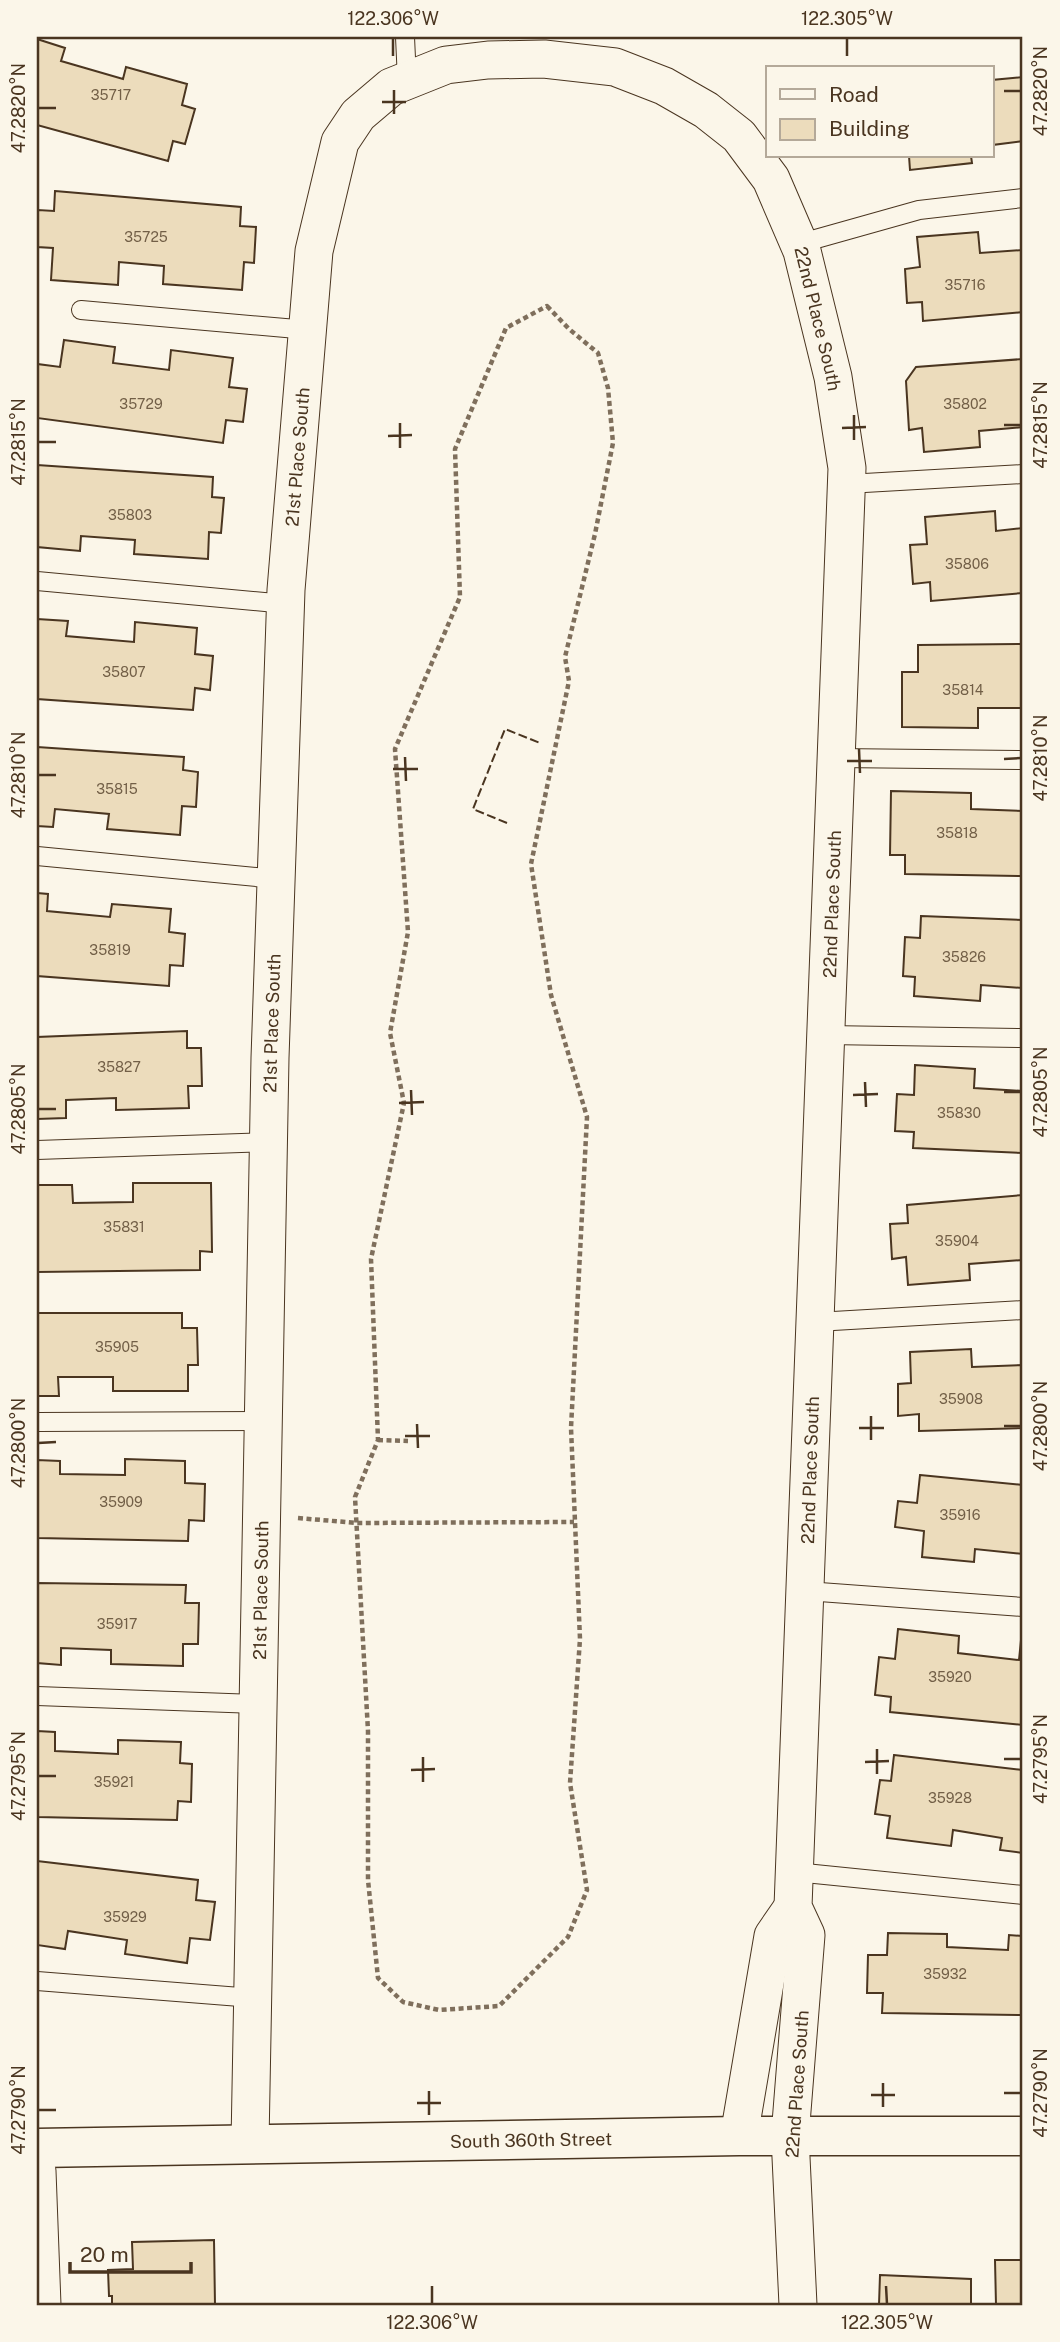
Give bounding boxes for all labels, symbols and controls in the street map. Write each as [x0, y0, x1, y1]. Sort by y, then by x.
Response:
text: 122.306°W [347, 8, 439, 29]
text: 122.305°W [801, 8, 893, 29]
text: 47.2820°N [1030, 46, 1051, 136]
text: 47.2820°N [8, 63, 29, 153]
legend [766, 66, 993, 158]
text: Road [829, 82, 879, 107]
house number: 35717 [91, 87, 131, 103]
text: Building [829, 116, 910, 141]
house number: 35725 [124, 229, 168, 245]
street label: 22nd Place South [791, 244, 846, 392]
house number: 35716 [945, 277, 986, 293]
text: 47.2815°N [1030, 381, 1051, 469]
street label: 21st Place South [281, 387, 313, 527]
house number: 35729 [119, 396, 163, 412]
house number: 35802 [943, 396, 987, 412]
text: 47.2815°N [8, 398, 29, 486]
house number: 35803 [108, 507, 152, 523]
house number: 35806 [945, 556, 989, 572]
house number: 35807 [102, 664, 146, 680]
house number: 35814 [942, 682, 984, 698]
text: 47.2810°N [1030, 715, 1051, 802]
text: 47.2810°N [8, 732, 29, 819]
house number: 35815 [96, 781, 138, 797]
house number: 35818 [936, 825, 978, 841]
street label: 22nd Place South [819, 830, 845, 978]
house number: 35819 [89, 942, 131, 958]
house number: 35826 [942, 949, 986, 965]
street label: 21st Place South [259, 953, 284, 1093]
text: 47.2805°N [1030, 1046, 1051, 1138]
house number: 35827 [97, 1059, 141, 1075]
text: 47.2805°N [8, 1063, 29, 1155]
house number: 35830 [937, 1105, 981, 1121]
house number: 35831 [103, 1219, 145, 1235]
house number: 35904 [935, 1233, 979, 1249]
house number: 35905 [95, 1339, 139, 1355]
text: 47.2800°N [1030, 1381, 1051, 1471]
house number: 35908 [939, 1391, 983, 1407]
street label: 22nd Place South [797, 1396, 823, 1544]
text: 47.2800°N [8, 1398, 29, 1488]
house number: 35909 [99, 1494, 143, 1510]
house number: 35916 [940, 1507, 981, 1523]
street label: 21st Place South [248, 1520, 272, 1660]
house number: 35917 [97, 1616, 137, 1632]
house number: 35920 [928, 1669, 972, 1685]
text: 47.2795°N [1030, 1714, 1051, 1804]
text: 47.2795°N [8, 1731, 29, 1821]
house number: 35921 [94, 1774, 134, 1790]
house number: 35928 [928, 1790, 972, 1806]
house number: 35929 [103, 1909, 147, 1925]
house number: 35932 [923, 1966, 967, 1982]
street label: 22nd Place South [781, 2009, 813, 2159]
text: 47.2790°N [1030, 2048, 1051, 2138]
text: 47.2790°N [8, 2065, 29, 2155]
street label: South 360th Street [450, 2128, 612, 2151]
scale bar [70, 2230, 191, 2274]
text: 20 m [80, 2242, 129, 2267]
text: 122.306°W [386, 2312, 478, 2333]
text: 122.305°W [841, 2312, 933, 2333]

